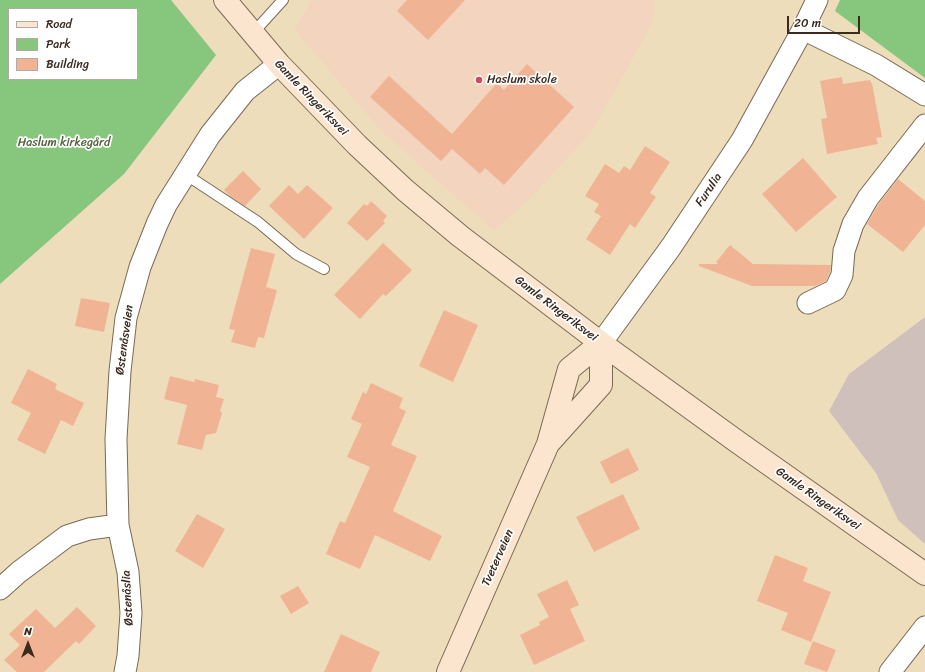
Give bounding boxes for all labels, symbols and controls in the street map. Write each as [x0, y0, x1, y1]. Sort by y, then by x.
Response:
legend [8, 8, 138, 80]
scale bar [789, 8, 862, 34]
text: 20 m [794, 12, 821, 34]
text: Road [46, 13, 72, 35]
text: Park [46, 33, 71, 55]
text: Building [46, 53, 89, 75]
street label: Gamle Ringeriksvei [271, 57, 351, 139]
place label: Haslum skole [487, 73, 557, 87]
marker: Haslum skole [474, 75, 484, 85]
park label: Haslum kirkegård [18, 136, 110, 150]
street label: Furulia [693, 171, 725, 209]
street label: Gamle Ringeriksvei [512, 273, 600, 345]
street label: Østenåsveien [113, 304, 137, 376]
street label: Gamle Ringeriksvei [773, 464, 863, 534]
street label: Tveterveien [479, 527, 517, 589]
street label: Østenåslia [119, 570, 137, 626]
text: N [24, 622, 32, 641]
north arrow [8, 624, 48, 664]

